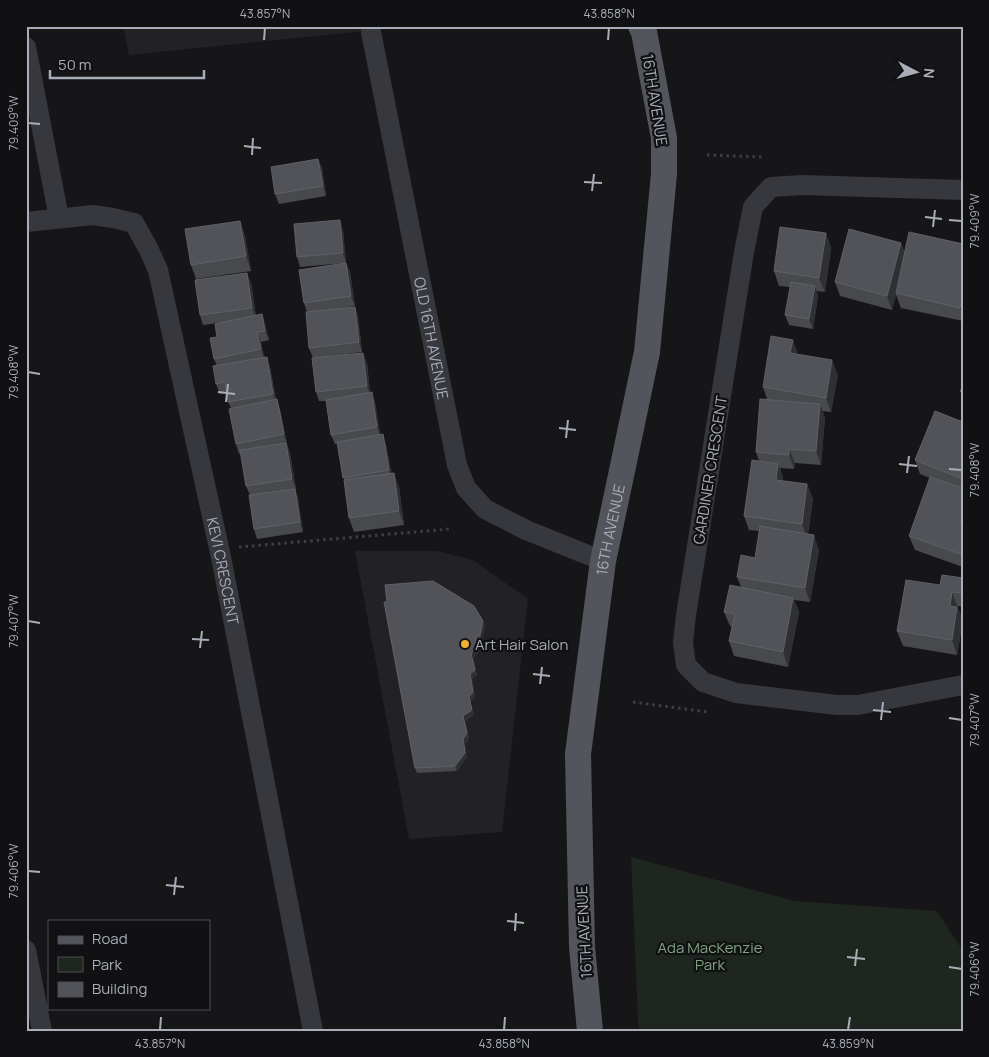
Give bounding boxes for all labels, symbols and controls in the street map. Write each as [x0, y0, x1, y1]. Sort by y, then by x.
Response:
text: 43.857°N [240, 5, 290, 22]
text: 43.858°N [583, 5, 635, 22]
scale bar [50, 48, 204, 80]
north arrow [892, 48, 942, 98]
street label: 16TH AVENUE [637, 53, 673, 147]
text: 50 m [58, 54, 92, 75]
text: N [919, 67, 939, 79]
text: 79.409°W [5, 95, 22, 150]
text: 79.409°W [966, 193, 983, 248]
street label: OLD 16TH AVENUE [409, 275, 454, 401]
text: 79.408°W [5, 344, 22, 399]
street label: GARDINER CRESCENT [688, 394, 732, 546]
text: 79.408°W [966, 442, 983, 497]
street label: 16TH AVENUE [591, 482, 629, 577]
street label: KEVI CRESCENT [202, 515, 244, 627]
text: 79.407°W [5, 594, 22, 648]
place label: Art Hair Salon [475, 634, 568, 655]
marker: Art Hair Salon [459, 638, 471, 650]
text: 79.407°W [966, 693, 983, 747]
text: 79.406°W [5, 843, 22, 898]
street label: 16TH AVENUE [571, 885, 597, 979]
legend [48, 920, 210, 1010]
text: Road [92, 928, 128, 949]
park label: Ada MacKenzie Park [658, 937, 763, 975]
text: 79.406°W [966, 941, 983, 996]
text: Park [92, 954, 122, 975]
text: Building [92, 978, 147, 999]
text: 43.857°N [135, 1035, 185, 1052]
text: 43.858°N [478, 1035, 530, 1052]
text: 43.859°N [822, 1035, 874, 1052]

